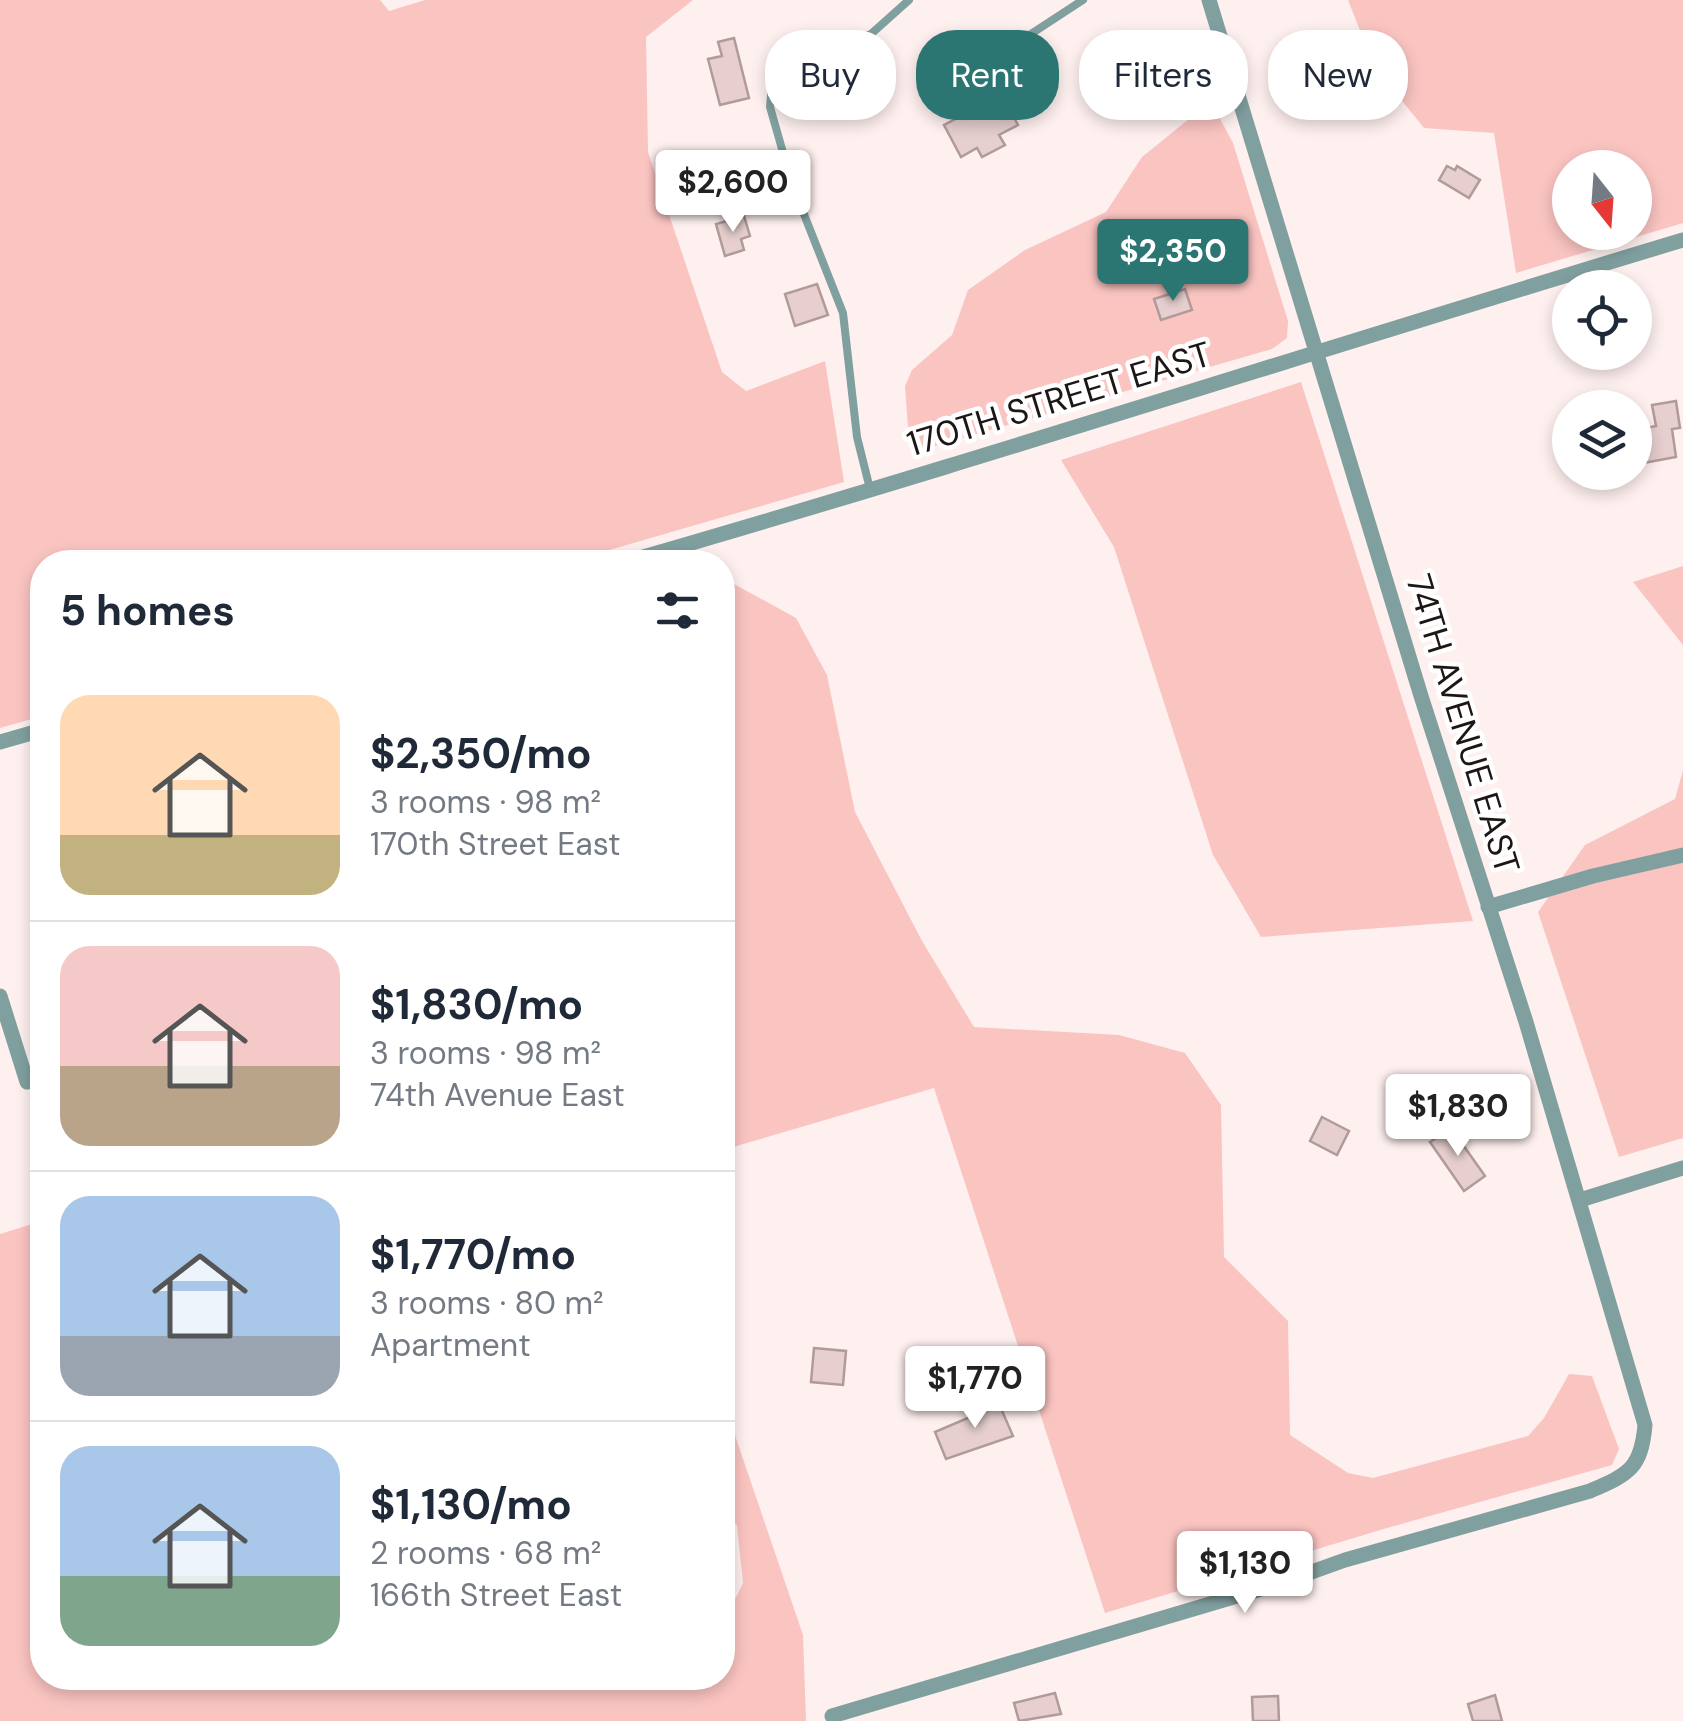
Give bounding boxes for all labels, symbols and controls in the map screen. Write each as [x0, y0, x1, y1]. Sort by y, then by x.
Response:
chip: Buy [765, 30, 896, 120]
chip: Rent [916, 30, 1059, 120]
chip: Filters [1079, 30, 1248, 120]
chip: New [1268, 30, 1408, 120]
pin: $2,600 [652, 150, 814, 235]
north arrow [1552, 150, 1652, 250]
map controls [1552, 150, 1652, 490]
text: $2,600 [677, 161, 789, 203]
pin: $2,350 [1092, 219, 1254, 304]
text: $2,350 [1119, 230, 1227, 272]
button: locate [1552, 270, 1652, 370]
street label: 170TH STREET EAST [901, 331, 1217, 467]
button: layers [1552, 390, 1652, 490]
street label: 74TH AVENUE EAST [1396, 569, 1530, 879]
text: 5 homes [60, 583, 235, 638]
icon: filters [650, 583, 705, 638]
text: $2,350/mo [370, 726, 592, 781]
icon: home [140, 735, 260, 855]
text: 3 rooms · 98 m² [370, 781, 601, 823]
text: 170th Street East [370, 823, 621, 865]
text: $1,830/mo [370, 977, 583, 1032]
icon: home [140, 986, 260, 1106]
text: 3 rooms · 98 m² [370, 1032, 601, 1074]
text: 74th Avenue East [370, 1074, 625, 1116]
pin: $1,830 [1377, 1074, 1539, 1159]
text: $1,830 [1408, 1085, 1508, 1127]
text: $1,770/mo [370, 1227, 576, 1282]
icon: home [140, 1236, 260, 1356]
text: 3 rooms · 80 m² [370, 1282, 603, 1324]
text: Apartment [370, 1324, 531, 1366]
pin: $1,770 [894, 1346, 1056, 1431]
text: $1,770 [927, 1357, 1023, 1399]
text: $1,130/mo [370, 1477, 572, 1532]
icon: home [140, 1486, 260, 1606]
pin: $1,130 [1164, 1531, 1326, 1616]
text: 2 rooms · 68 m² [370, 1532, 601, 1574]
text: $1,130 [1199, 1542, 1291, 1584]
text: 166th Street East [370, 1574, 622, 1616]

